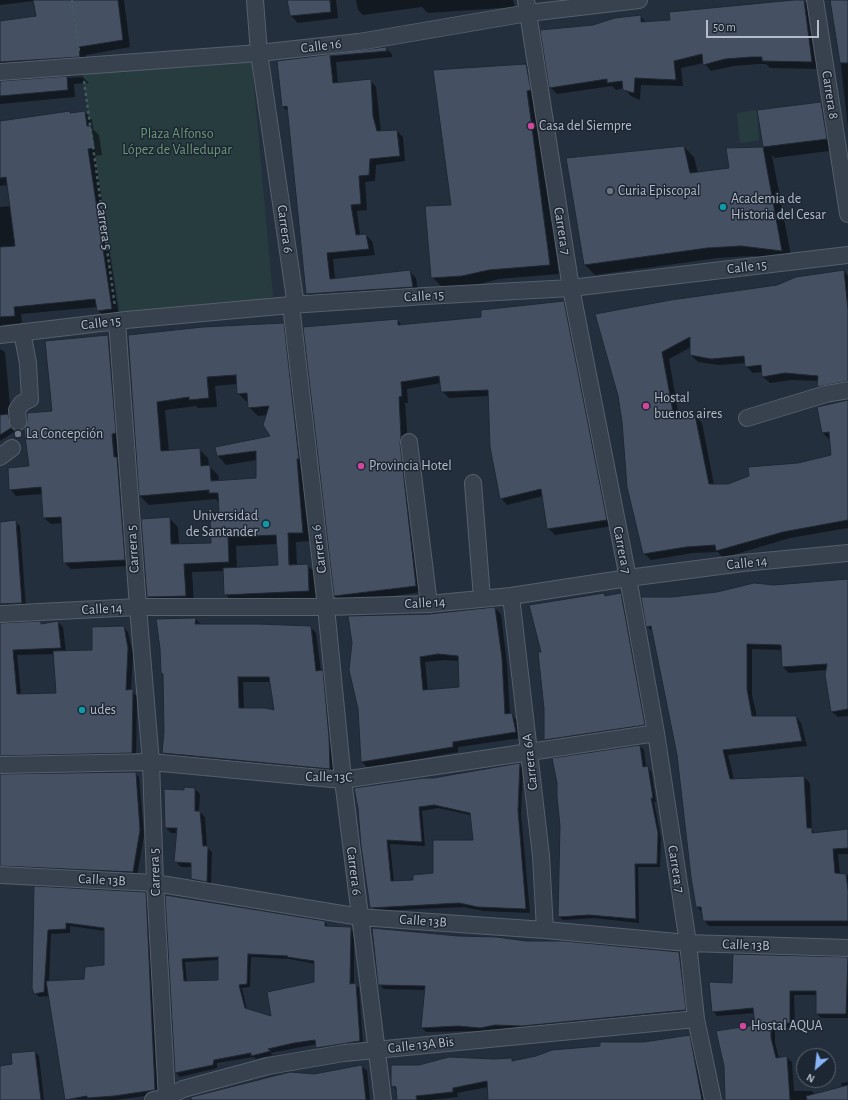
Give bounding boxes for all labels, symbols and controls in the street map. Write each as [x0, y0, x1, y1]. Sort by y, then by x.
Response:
scale bar [708, 12, 821, 38]
text: 50 m [713, 21, 736, 33]
street label: Calle 16 [300, 35, 342, 57]
street label: Carrera 8 [818, 70, 842, 120]
place label: Casa del Siempre [539, 118, 632, 134]
marker: Casa del Siempre [526, 121, 536, 131]
park label: Plaza Alfonso López de Valledupar [122, 126, 232, 158]
place label: Curia Episcopal [618, 183, 701, 199]
marker: Curia Episcopal [605, 186, 615, 196]
place label: Academia de Historia del Cesar [731, 191, 826, 224]
street label: Carrera 5 [92, 201, 116, 251]
marker: Academia de Historia del Cesar [718, 202, 728, 212]
street label: Carrera 6 [273, 204, 297, 254]
street label: Carrera 7 [550, 206, 574, 256]
street label: Calle 15 [726, 256, 768, 278]
street label: Calle 15 [403, 286, 445, 306]
street label: Calle 15 [80, 312, 122, 334]
place label: Hostal buenos aires [654, 390, 722, 422]
marker: Hostal buenos aires [641, 401, 651, 411]
place label: La Concepción [26, 426, 103, 442]
marker: La Concepción [13, 429, 23, 439]
place label: Provincia Hotel [369, 458, 452, 474]
marker: Provincia Hotel [356, 461, 366, 471]
place label: Universidad de Santander [186, 508, 258, 540]
marker: Universidad de Santander [261, 519, 271, 529]
street label: Carrera 5 [123, 524, 143, 574]
street label: Carrera 6 [308, 524, 330, 574]
street label: Carrera 7 [609, 525, 635, 575]
street label: Calle 14 [726, 553, 768, 573]
street label: Calle 14 [404, 594, 446, 612]
street label: Calle 14 [81, 600, 123, 618]
place label: udes [90, 702, 116, 718]
marker: udes [77, 705, 87, 715]
street label: Carrera 6A [519, 733, 541, 791]
street label: Calle 13C [305, 768, 353, 786]
street label: Carrera 7 [664, 844, 688, 894]
street label: Carrera 6 [343, 846, 365, 896]
street label: Carrera 5 [146, 848, 164, 896]
street label: Calle 13B [78, 870, 126, 890]
street label: Calle 13B [399, 911, 447, 931]
street label: Calle 13B [722, 936, 770, 954]
place label: Hostal AQUA [751, 1018, 823, 1034]
marker: Hostal AQUA [738, 1021, 748, 1031]
street label: Calle 13A Bis [387, 1033, 455, 1057]
north arrow [796, 1048, 836, 1088]
text: N [805, 1072, 817, 1085]

